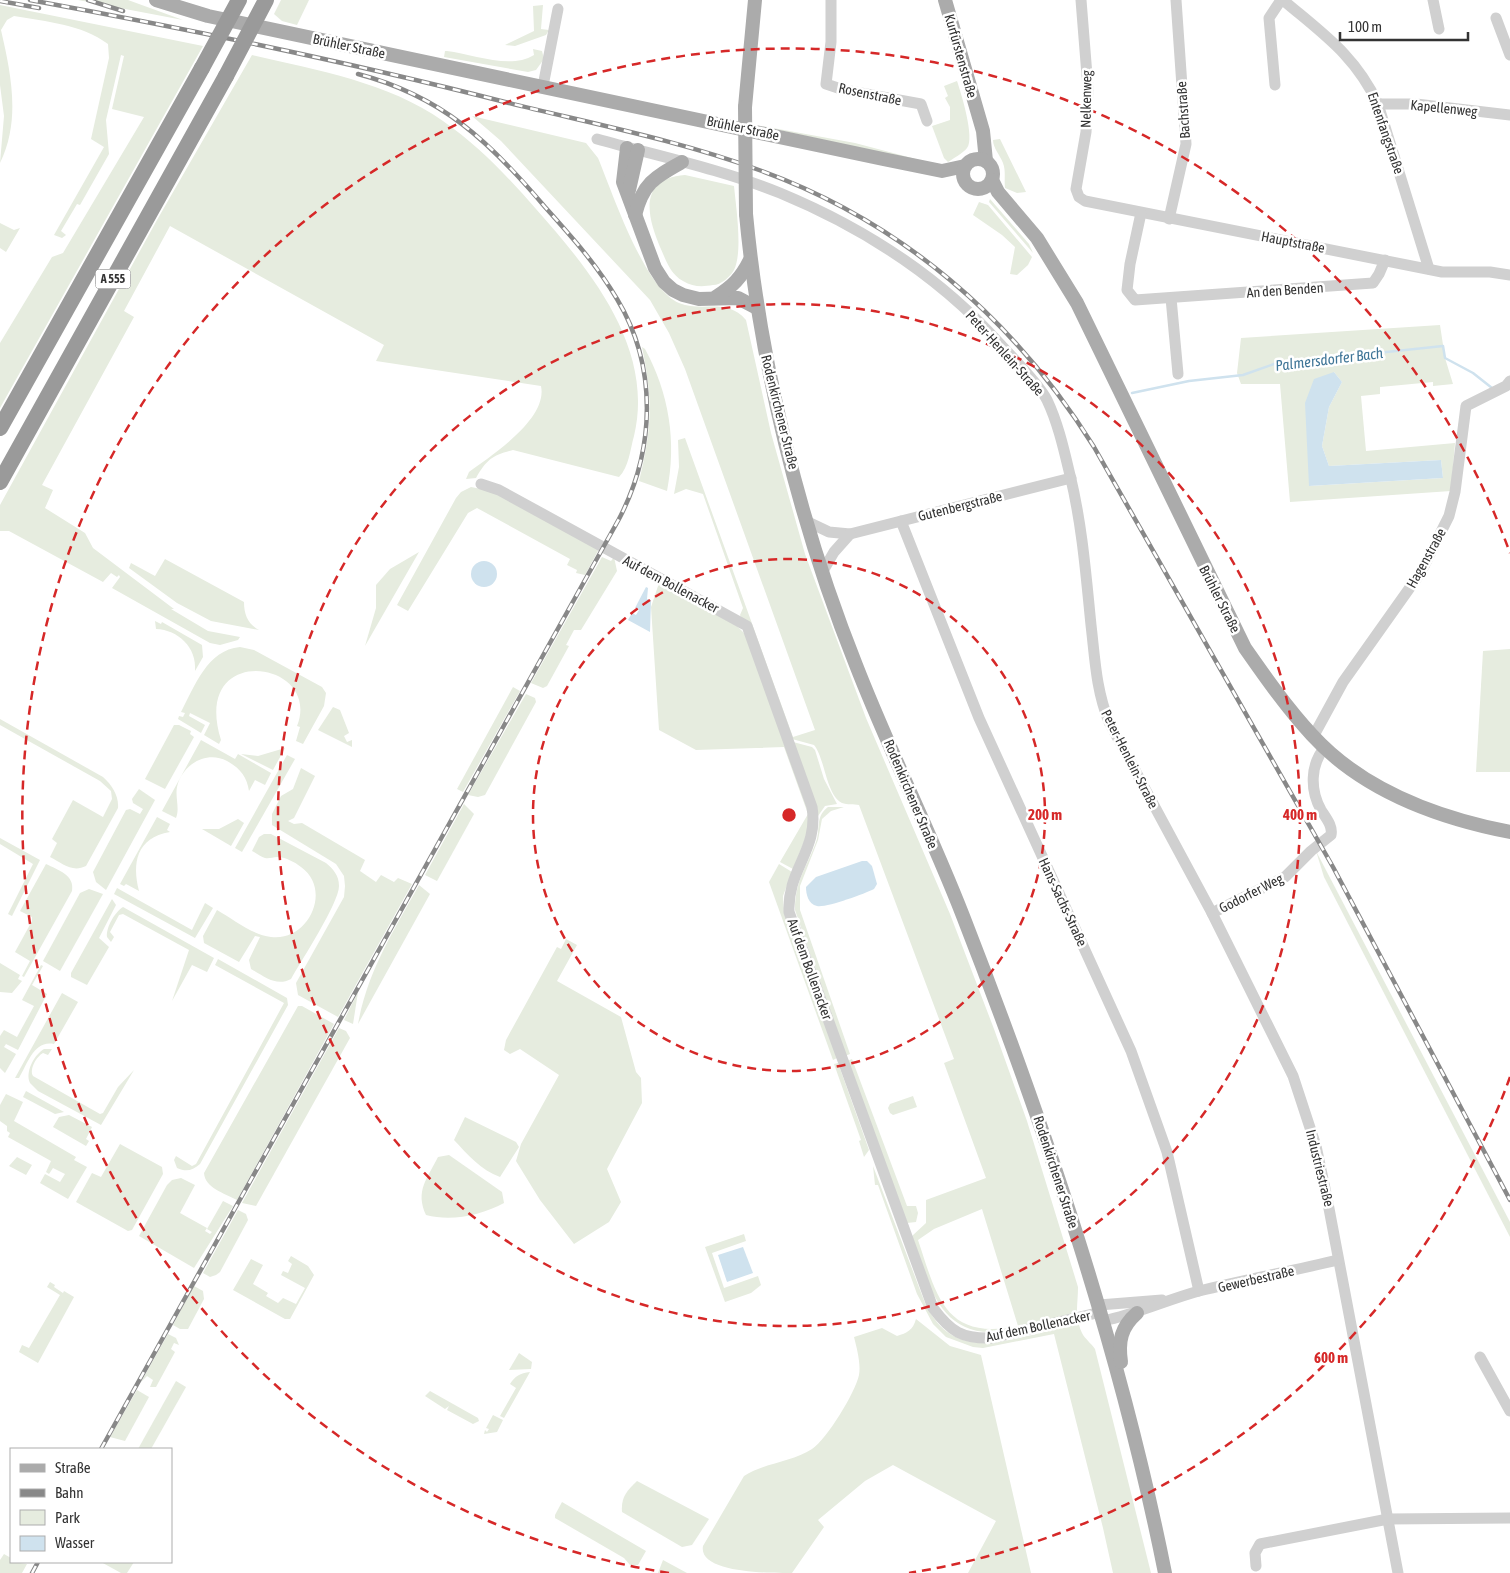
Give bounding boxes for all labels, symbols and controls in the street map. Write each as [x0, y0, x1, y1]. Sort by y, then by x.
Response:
scale bar [1340, 10, 1468, 42]
street label: Kurfürstenstraße [941, 12, 981, 100]
text: 100 m [1348, 18, 1382, 35]
street label: Brühler Straße [311, 31, 387, 61]
street label: Nelkenweg [1077, 70, 1095, 128]
street label: Rosenstraße [837, 80, 903, 108]
street label: Bachstraße [1173, 81, 1193, 139]
street label: Entenfangstraße [1365, 90, 1407, 176]
street label: Kapellenweg [1410, 97, 1478, 119]
street label: Brühler Straße [705, 113, 781, 143]
street label: Hauptstraße [1260, 228, 1326, 256]
road number: A 555 [96, 270, 130, 288]
street label: An den Benden [1246, 279, 1324, 301]
street label: Peter-Henlein-Straße [963, 307, 1047, 399]
water label: Palmersdorfer Bach [1274, 344, 1384, 374]
street label: Rodenkirchener Straße [758, 353, 802, 471]
street label: Gutenbergstraße [916, 488, 1004, 524]
street label: Hagenstraße [1403, 525, 1449, 591]
street label: Auf dem Bollenacker [620, 552, 722, 616]
street label: Brühler Straße [1196, 563, 1244, 635]
street label: Peter-Henlein-Straße [1098, 707, 1162, 811]
street label: Rodenkirchener Straße [881, 737, 941, 851]
centre of rings [780, 806, 798, 824]
text: 200 m [1028, 806, 1062, 823]
text: 400 m [1282, 806, 1317, 823]
street label: Hans-Sachs-Straße [1035, 855, 1091, 949]
street label: Godorfer Weg [1216, 870, 1286, 916]
street label: Auf dem Bollenacker [784, 916, 836, 1022]
street label: Rodenkirchener Straße [1030, 1114, 1082, 1230]
street label: Industriestraße [1303, 1128, 1337, 1208]
street label: Gewerbestraße [1216, 1262, 1296, 1296]
street label: Auf dem Bollenacker [984, 1307, 1092, 1345]
text: 600 m [1314, 1349, 1348, 1366]
legend [10, 1448, 172, 1563]
text: Straße [55, 1459, 91, 1476]
text: Bahn [55, 1484, 84, 1501]
text: Park [55, 1509, 80, 1526]
text: Wasser [55, 1534, 95, 1551]

